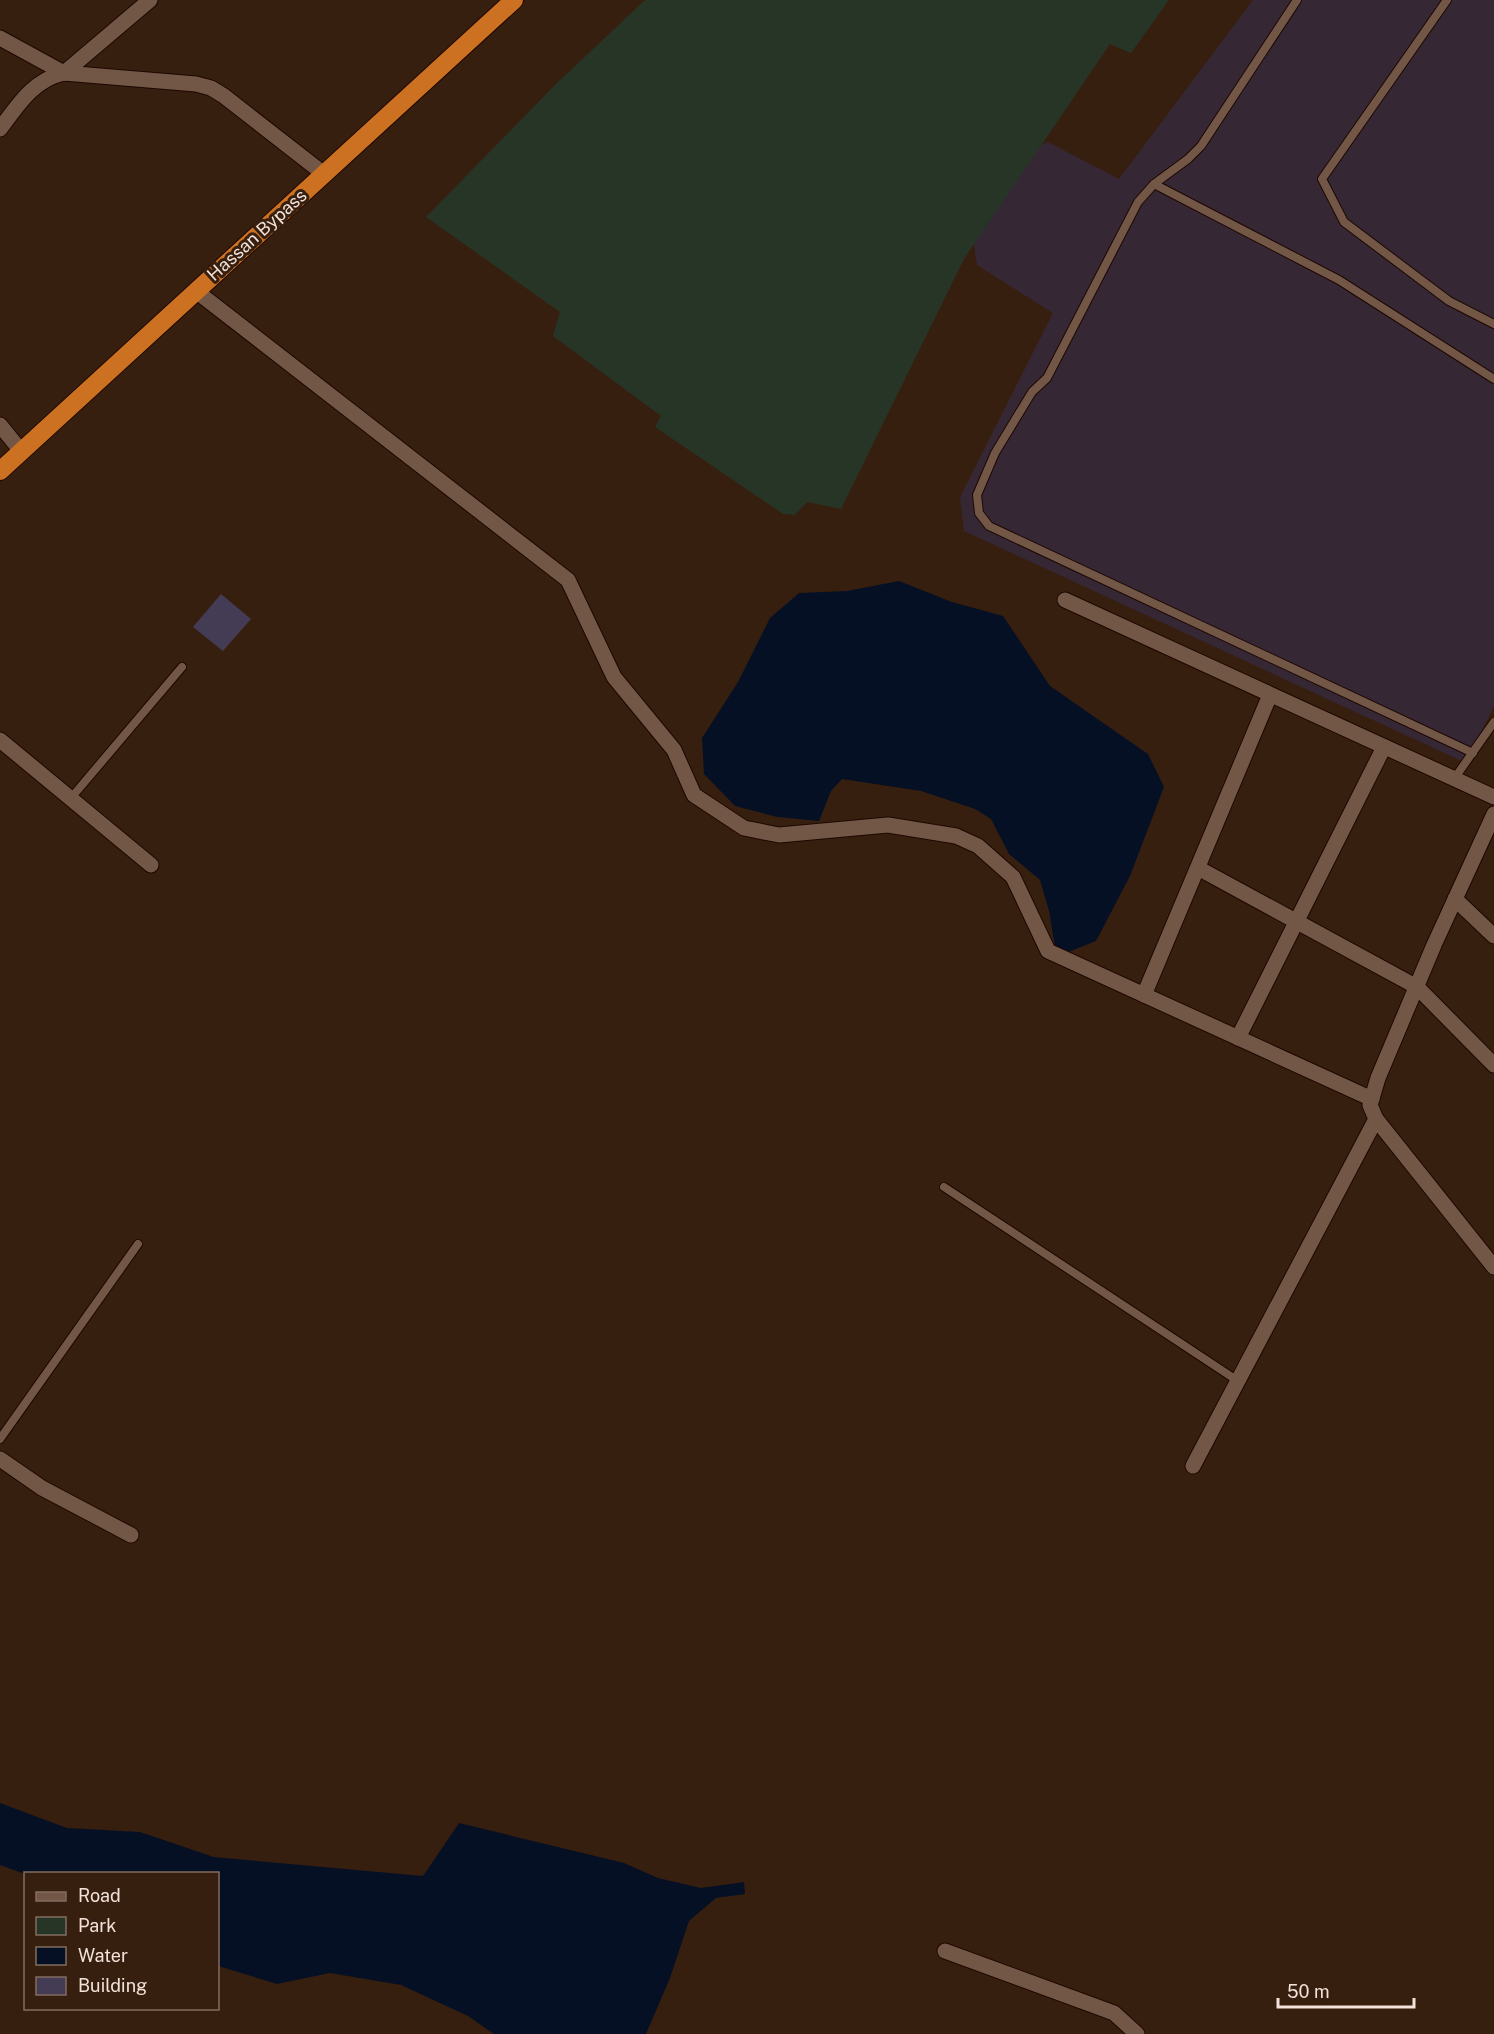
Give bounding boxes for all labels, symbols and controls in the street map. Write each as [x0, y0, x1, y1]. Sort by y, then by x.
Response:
street label: Hassan Bypass [203, 184, 311, 285]
legend [24, 1872, 219, 2010]
text: Road [78, 1885, 121, 1906]
text: Park [78, 1915, 116, 1936]
text: Water [78, 1945, 128, 1966]
scale bar [1278, 1971, 1414, 2009]
text: Building [78, 1975, 147, 1996]
text: 50 m [1287, 1981, 1330, 2002]

